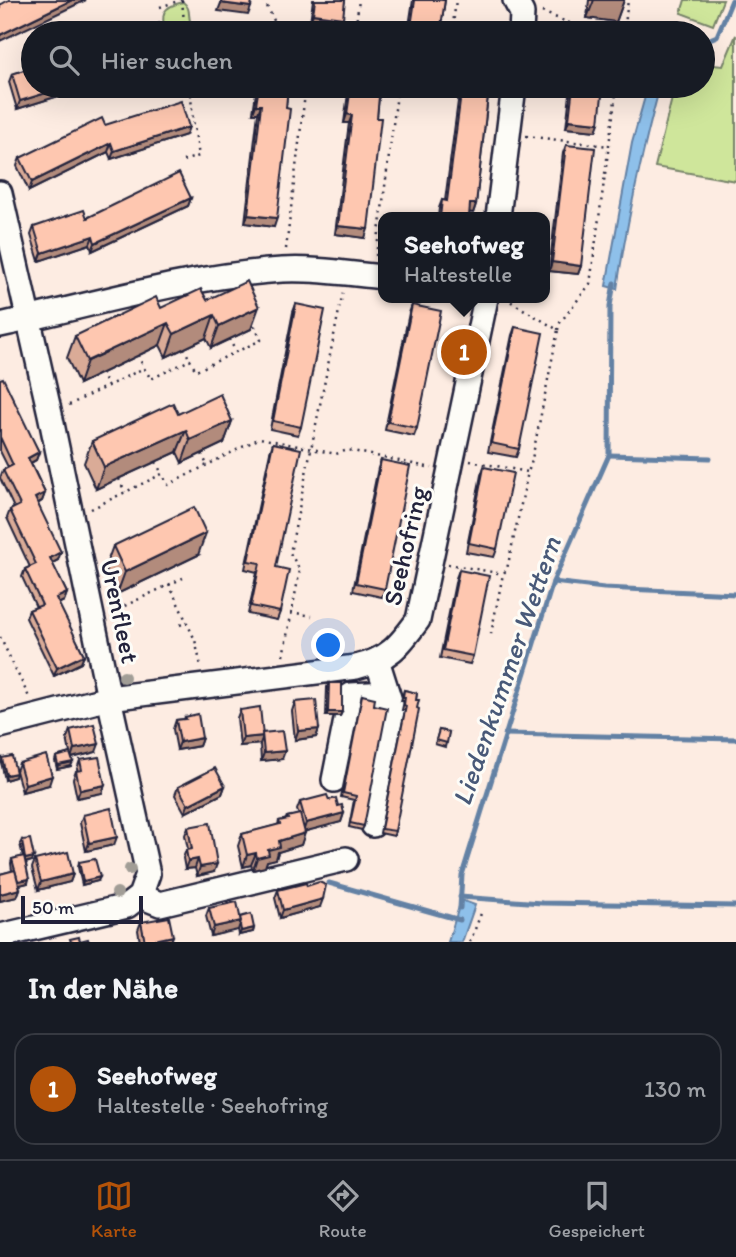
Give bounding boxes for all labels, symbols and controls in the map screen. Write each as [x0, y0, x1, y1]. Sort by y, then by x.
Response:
search box [21, 21, 715, 98]
icon: search [45, 41, 83, 79]
text: Hier suchen [101, 44, 233, 76]
popup [378, 212, 550, 303]
text: Seehofweg [404, 228, 524, 260]
text: Haltestelle [404, 260, 512, 288]
pin: 1 [441, 326, 487, 378]
street label: Seehofring [376, 483, 434, 609]
water label: Liedenkummer Wettern [444, 532, 568, 810]
street label: Urenfleet [93, 556, 147, 666]
your location [311, 628, 345, 662]
scale bar [21, 893, 144, 925]
text: 50 m [32, 896, 74, 919]
text: In der Nähe [28, 969, 178, 1006]
text: Seehofweg [97, 1059, 217, 1091]
text: 1 [48, 1075, 58, 1103]
text: 130 m [644, 1075, 706, 1103]
text: Haltestelle · Seehofring [97, 1091, 328, 1119]
tab: Karte [91, 1177, 137, 1242]
tab: Route [319, 1177, 367, 1242]
tab: Gespeichert [549, 1177, 645, 1242]

